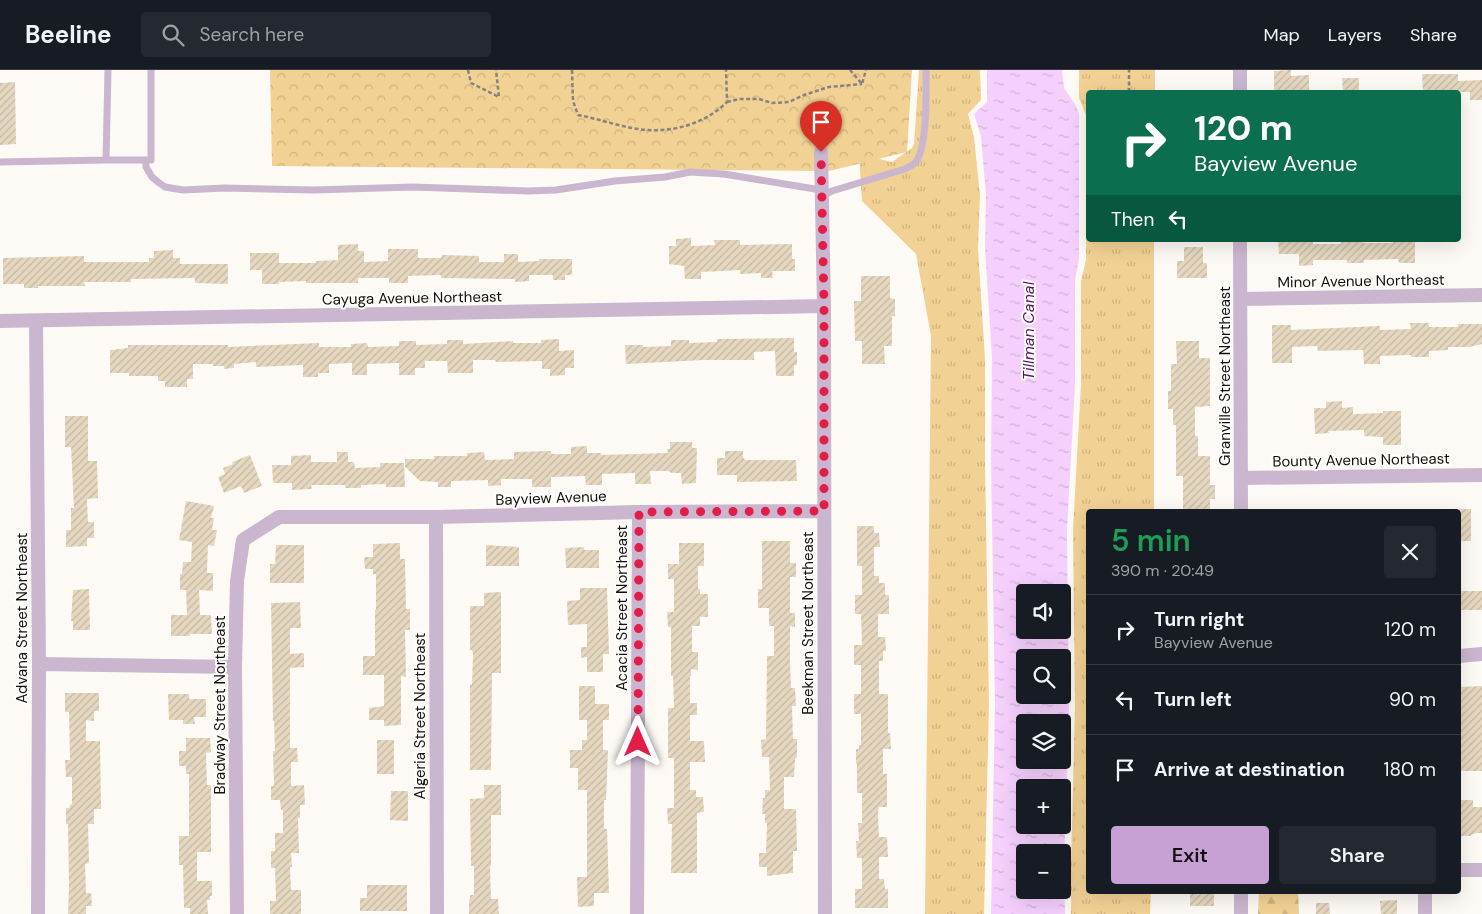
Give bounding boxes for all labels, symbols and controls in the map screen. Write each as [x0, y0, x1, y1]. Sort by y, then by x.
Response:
search box [141, 12, 491, 57]
text: Beeline [25, 19, 111, 50]
icon: search [159, 21, 187, 49]
text: Search here [199, 22, 304, 47]
text: Map [1264, 23, 1300, 47]
text: Layers [1328, 23, 1382, 47]
text: Share [1410, 23, 1457, 47]
pin [800, 101, 842, 152]
text: 120 m [1194, 105, 1293, 151]
icon: arrive [807, 108, 835, 136]
icon: right [1111, 110, 1176, 175]
text: Bayview Avenue [1194, 149, 1357, 178]
icon: left [1164, 205, 1192, 233]
text: Then [1111, 207, 1154, 232]
street label: Minor Avenue Northeast [1277, 270, 1445, 292]
water label: Tillman Canal [1018, 281, 1039, 380]
street label: Cayuga Avenue Northeast [322, 286, 502, 310]
street label: Granville Street Northeast [1215, 286, 1235, 466]
street label: Bounty Avenue Northeast [1272, 448, 1450, 472]
street label: Bayview Avenue [495, 486, 607, 510]
text: 5 min [1111, 521, 1191, 560]
street label: Acacia Street Northeast [612, 525, 632, 691]
button: close [1384, 526, 1436, 578]
street label: Beekman Street Northeast [798, 531, 818, 715]
street label: Advana Street Northeast [12, 532, 32, 704]
text: 390 m · 20:49 [1111, 560, 1214, 581]
map controls [1016, 584, 1071, 899]
button: sound [1016, 584, 1071, 639]
text: Turn right [1154, 607, 1244, 632]
street label: Bradway Street Northeast [210, 615, 230, 795]
icon: right [1111, 616, 1139, 644]
text: 120 m [1384, 617, 1436, 642]
street label: Algeria Street Northeast [410, 632, 430, 799]
text: Bayview Avenue [1154, 632, 1273, 653]
button: search [1016, 649, 1071, 704]
icon: left [1111, 686, 1139, 714]
text: Turn left [1154, 687, 1232, 712]
text: 90 m [1389, 687, 1436, 712]
button: layers [1016, 714, 1071, 769]
position arrow [611, 715, 663, 767]
icon: arrive [1111, 756, 1139, 784]
text: Arrive at destination [1154, 757, 1345, 782]
text: 180 m [1384, 757, 1436, 782]
button: + [1016, 779, 1071, 834]
button: Exit [1111, 826, 1269, 884]
button: Share [1279, 826, 1436, 884]
button: − [1016, 844, 1071, 899]

